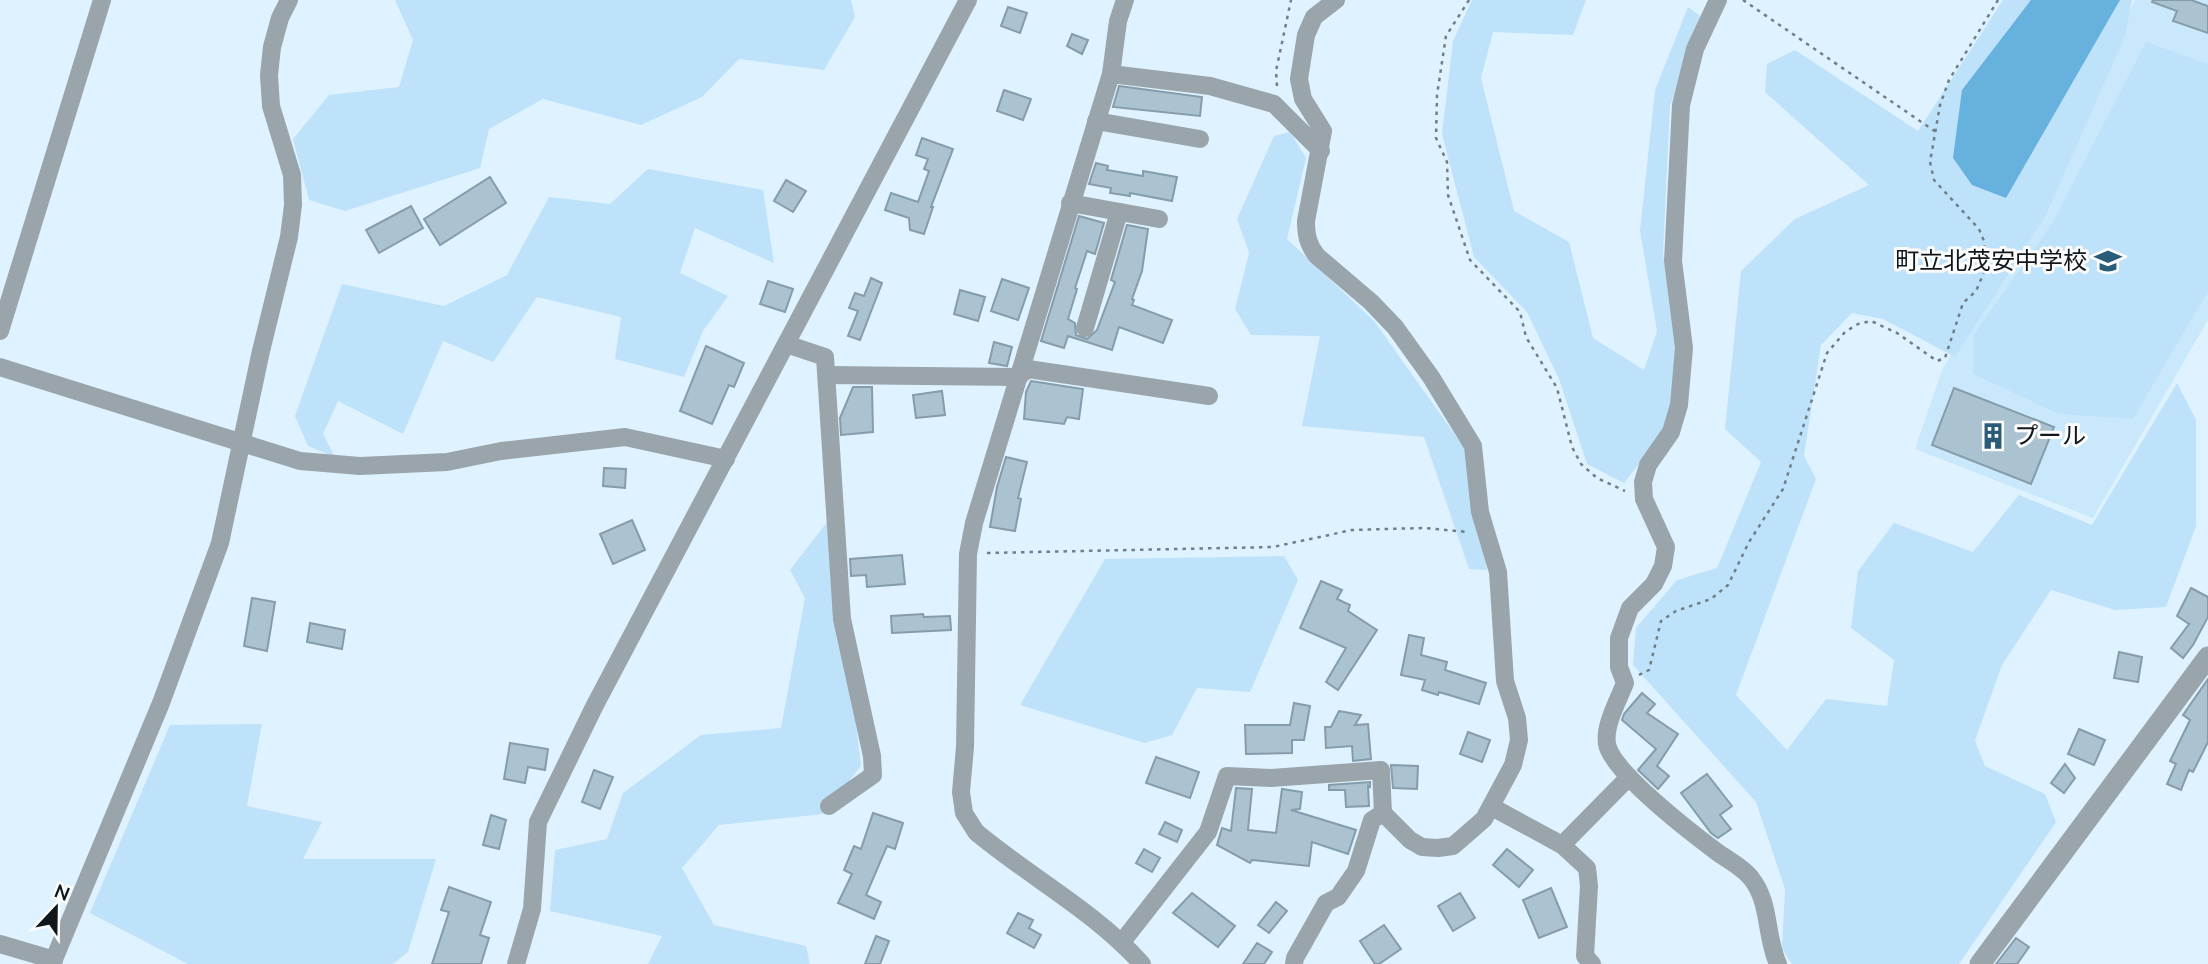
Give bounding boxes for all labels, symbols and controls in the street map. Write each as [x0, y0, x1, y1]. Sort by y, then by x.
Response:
place label: 町立北茂安中学校 [1895, 245, 2087, 275]
school or university icon: 町立北茂安中学校 [2093, 246, 2123, 276]
place label: プール [2014, 420, 2086, 450]
building icon: プール [1978, 421, 2008, 451]
north arrow [21, 873, 91, 943]
text: N [51, 878, 74, 906]

